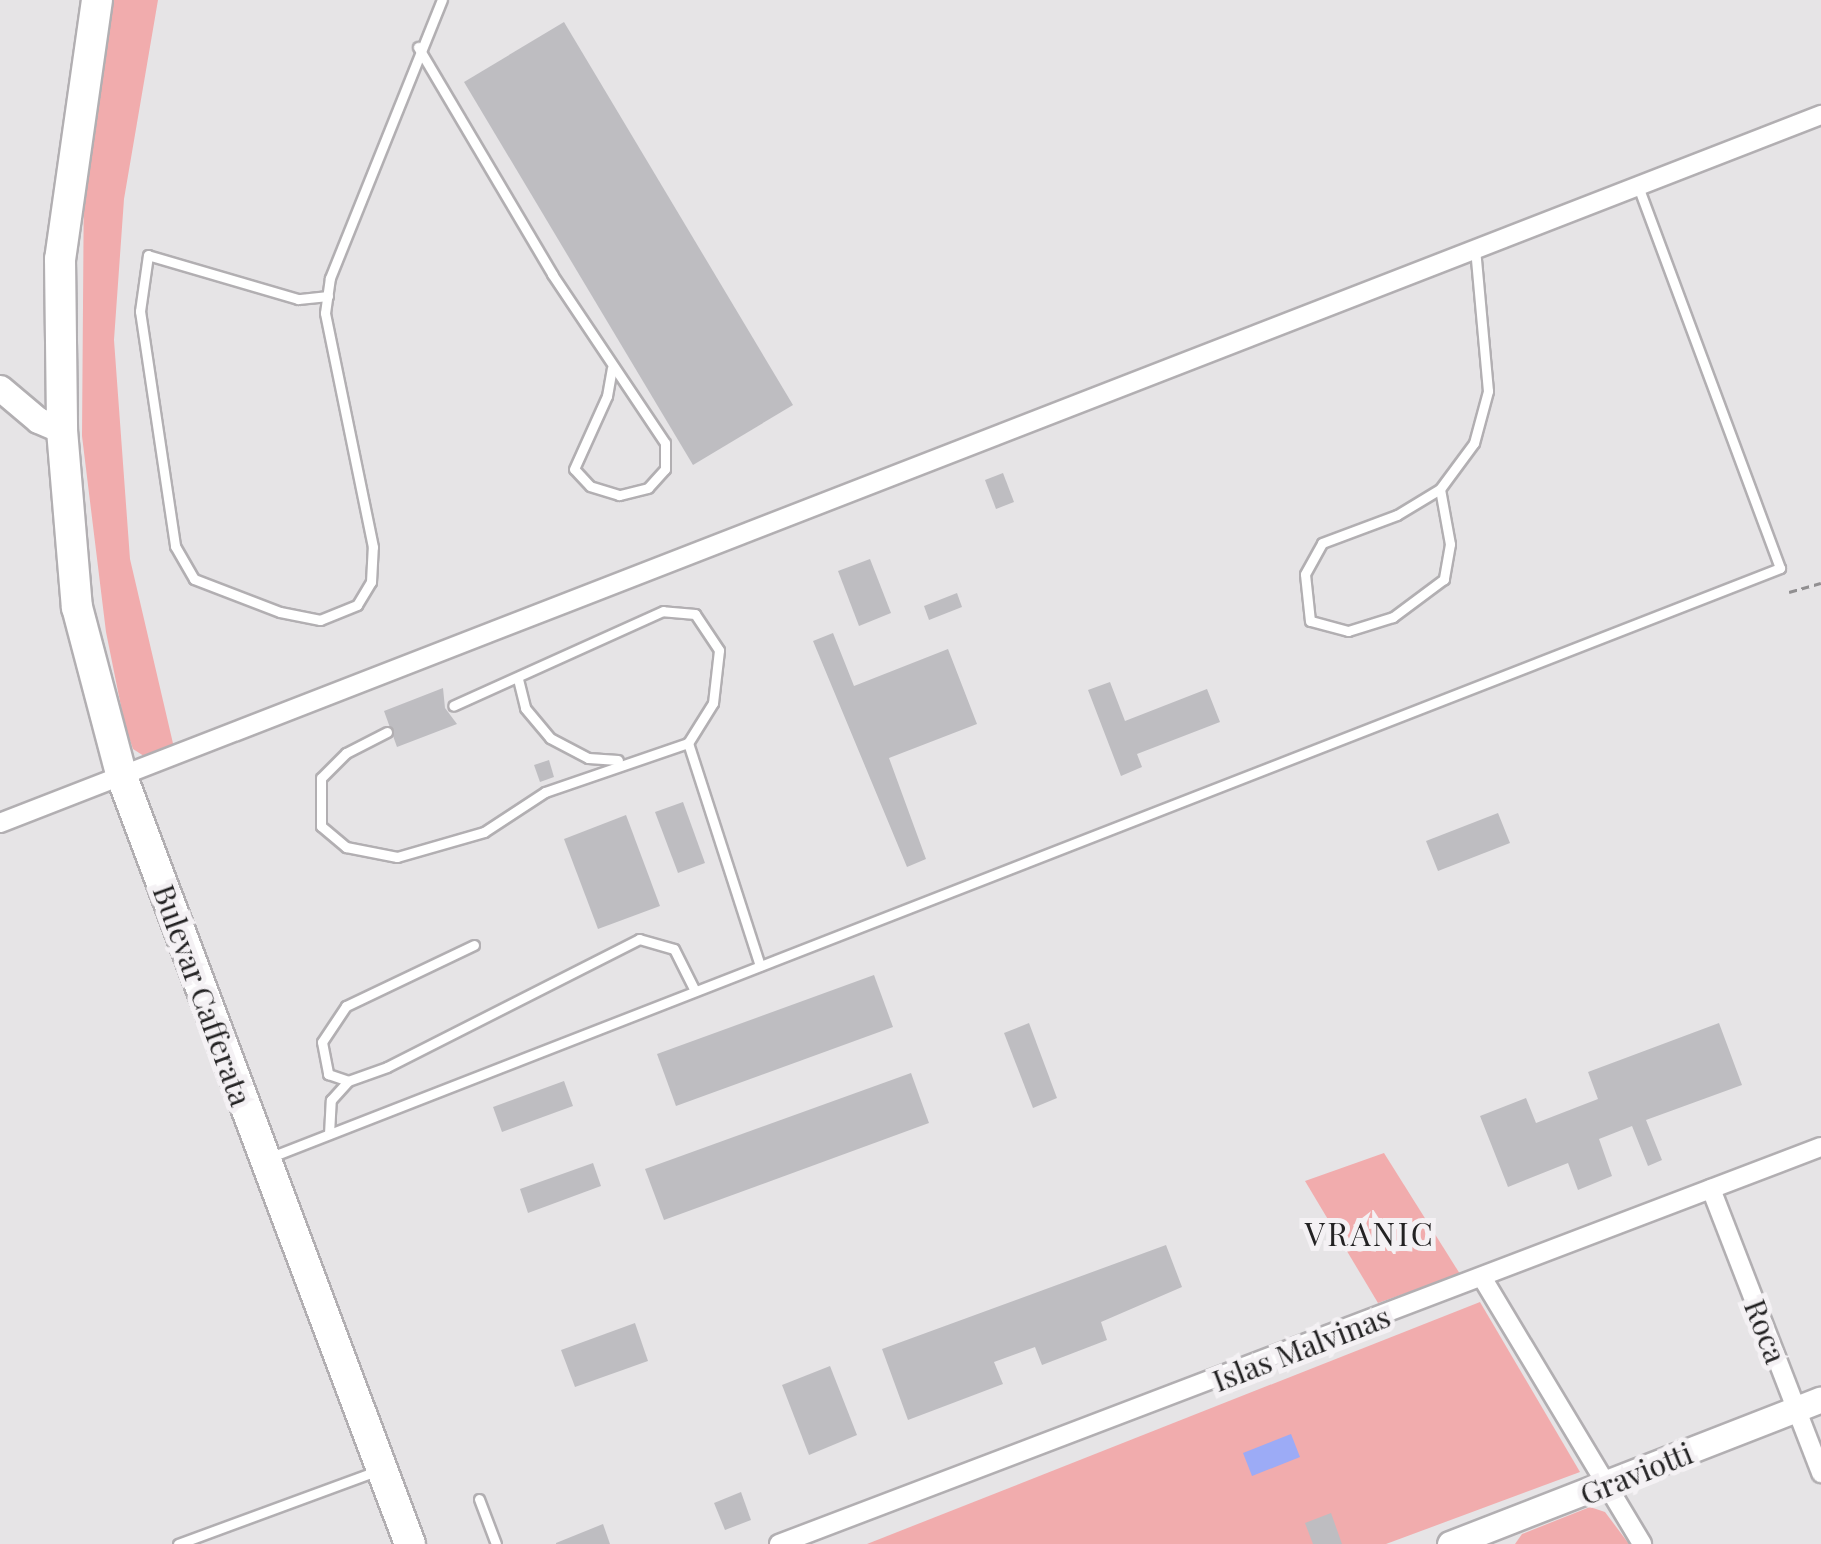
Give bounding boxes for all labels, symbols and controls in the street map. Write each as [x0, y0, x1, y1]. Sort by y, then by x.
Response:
street label: Bulevar Cafferata [146, 879, 260, 1111]
district label: VRANIC [1305, 1214, 1435, 1252]
street label: Roca [1737, 1294, 1795, 1368]
street label: Islas Malvinas [1207, 1298, 1395, 1398]
street label: Graviotti [1575, 1434, 1697, 1512]

